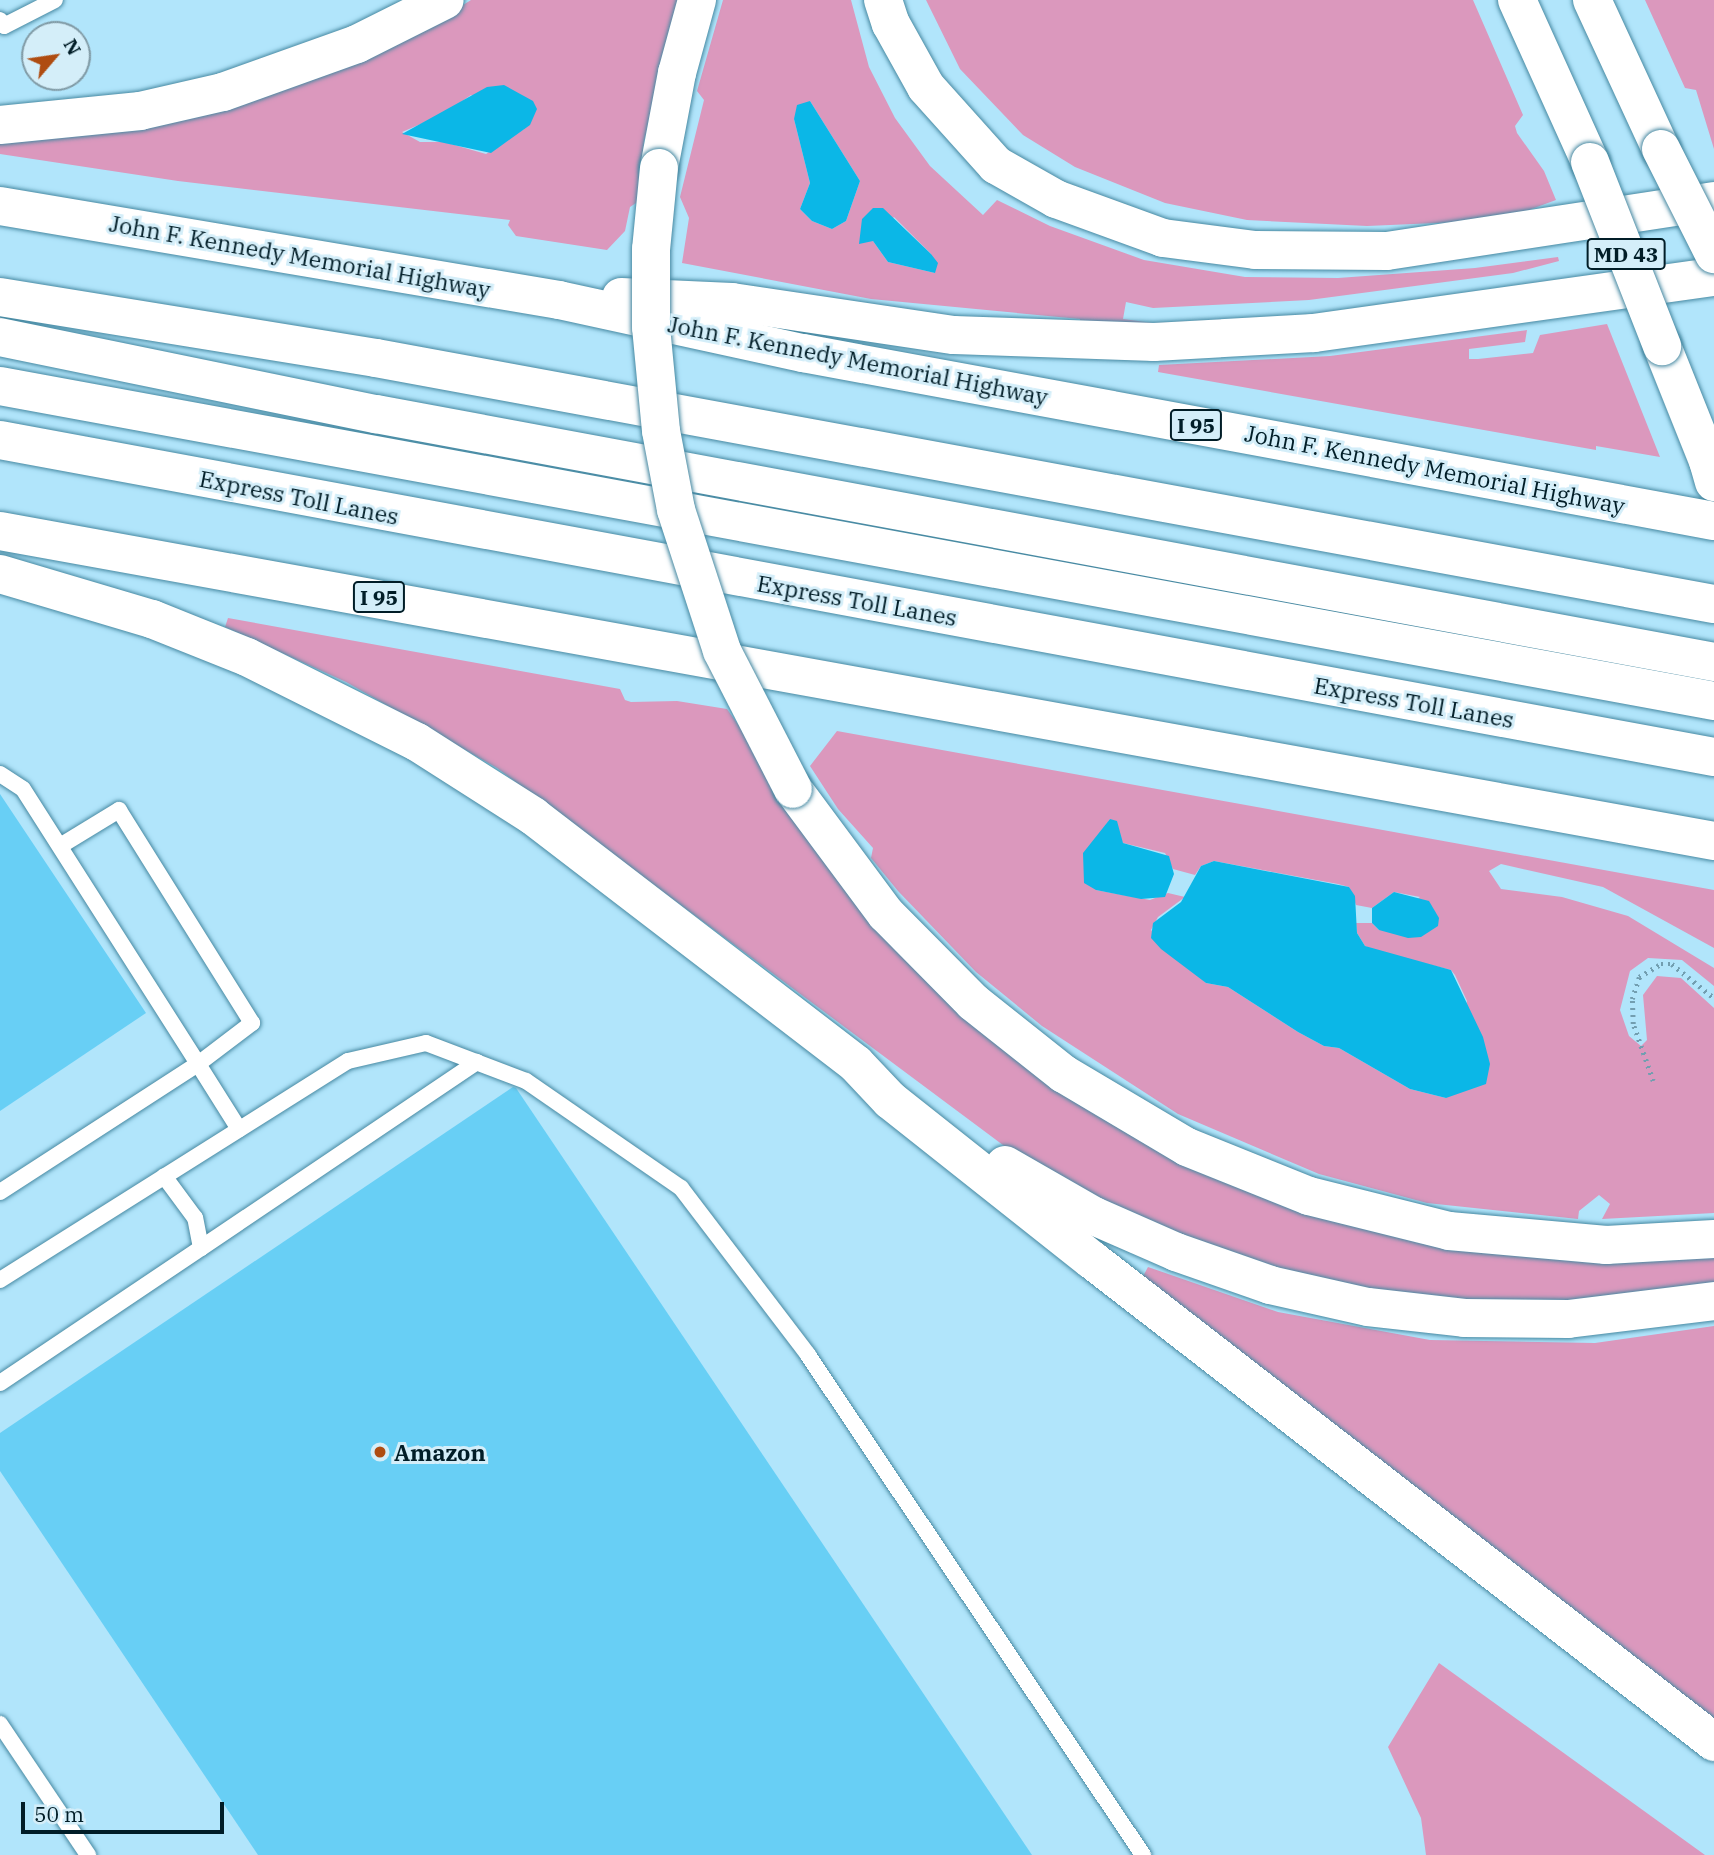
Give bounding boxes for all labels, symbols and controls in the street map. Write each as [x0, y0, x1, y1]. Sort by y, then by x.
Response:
north arrow [21, 21, 91, 91]
text: N [58, 34, 87, 59]
street label: John F. Kennedy Memorial Highway [107, 209, 493, 303]
road number: MD 43 [1586, 236, 1666, 272]
street label: John F. Kennedy Memorial Highway [666, 310, 1050, 410]
road number: I 95 [1170, 408, 1222, 442]
street label: John F. Kennedy Memorial Highway [1243, 419, 1627, 519]
street label: Express Toll Lanes [197, 464, 401, 530]
street label: Express Toll Lanes [755, 569, 959, 631]
road number: I 95 [353, 580, 405, 614]
street label: Express Toll Lanes [1312, 671, 1516, 733]
place label: Amazon [394, 1438, 486, 1466]
marker: Amazon [372, 1444, 388, 1460]
scale bar [24, 1788, 228, 1832]
text: 50 m [34, 1800, 84, 1828]

